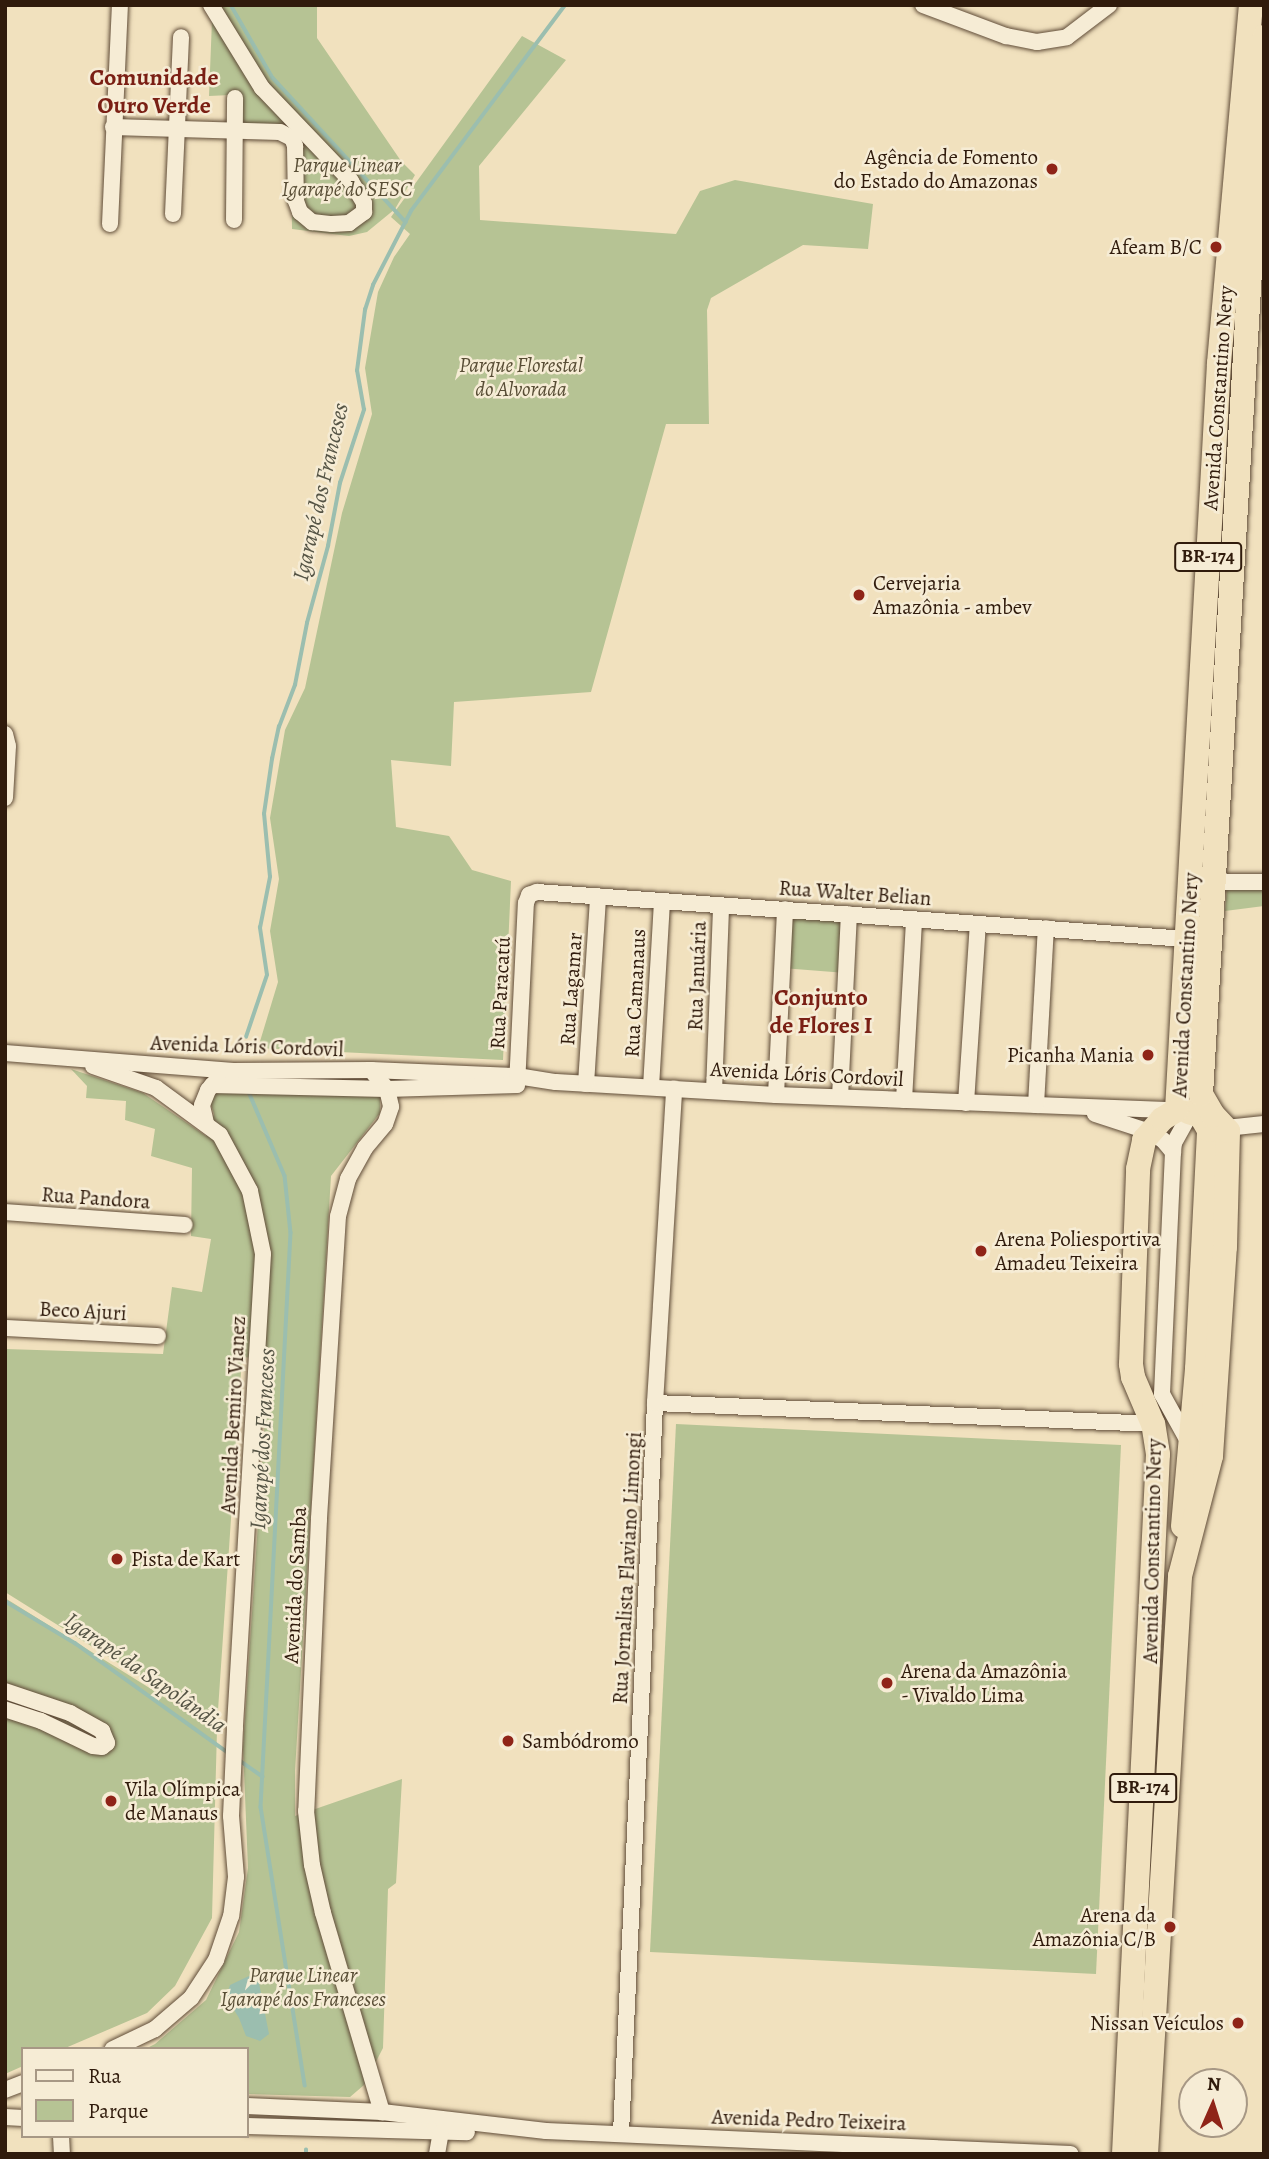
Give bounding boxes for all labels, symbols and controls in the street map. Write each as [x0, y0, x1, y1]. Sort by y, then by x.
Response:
district label: Comunidade Ouro Verde [90, 64, 218, 120]
place label: Agência de Fomento do Estado do Amazonas [834, 144, 1038, 194]
park label: Parque Linear Igarapé do SESC [281, 152, 413, 202]
marker: Agência de Fomento do Estado do Amazonas [1044, 161, 1060, 177]
place label: Afeam B/C [1110, 234, 1202, 260]
marker: Afeam B/C [1208, 239, 1224, 255]
street label: Avenida Constantino Nery [1198, 285, 1238, 511]
park label: Parque Florestal do Alvorada [459, 352, 583, 402]
water label: Igarapé dos Franceses [287, 401, 355, 583]
road number: BR-174 [1173, 542, 1243, 572]
place label: Cervejaria Amazônia - ambev [873, 570, 1032, 620]
marker: Cervejaria Amazônia - ambev [851, 587, 867, 603]
street label: Avenida Constantino Nery [1167, 872, 1203, 1098]
street label: Rua Walter Belian [778, 875, 932, 911]
street label: Rua Januária [682, 921, 712, 1031]
street label: Rua Camanaus [619, 928, 651, 1058]
street label: Rua Lagamar [554, 932, 588, 1046]
street label: Rua Paracatú [484, 936, 516, 1050]
district label: Conjunto de Flores I [769, 984, 873, 1040]
street label: Avenida Lóris Cordovil [150, 1030, 344, 1062]
place label: Picanha Mania [1007, 1042, 1134, 1068]
marker: Picanha Mania [1140, 1047, 1156, 1063]
street label: Avenida Lóris Cordovil [710, 1056, 904, 1092]
street label: Rua Pandora [41, 1182, 151, 1214]
place label: Arena Poliesportiva Amadeu Teixeira [995, 1226, 1161, 1276]
marker: Arena Poliesportiva Amadeu Teixeira [973, 1243, 989, 1259]
street label: Beco Ajuri [39, 1296, 127, 1326]
street label: Avenida Bemiro Vianez [215, 1315, 251, 1515]
water label: Igarapé dos Franceses [244, 1348, 282, 1530]
street label: Rua Jornalista Flaviano Limongi [607, 1431, 647, 1705]
street label: Avenida Constantino Nery [1137, 1438, 1167, 1664]
street label: Avenida do Samba [278, 1506, 312, 1664]
place label: Pista de Kart [131, 1546, 240, 1572]
marker: Pista de Kart [109, 1551, 125, 1567]
water label: Igarapé da Sapolândia [59, 1607, 231, 1739]
place label: Arena da Amazônia - Vivaldo Lima [901, 1658, 1067, 1708]
marker: Arena da Amazônia - Vivaldo Lima [879, 1675, 895, 1691]
place label: Sambódromo [522, 1728, 639, 1754]
marker: Sambódromo [500, 1733, 516, 1749]
road number: BR-174 [1108, 1772, 1178, 1803]
place label: Vila Olímpica de Manaus [125, 1776, 240, 1826]
marker: Vila Olímpica de Manaus [103, 1793, 119, 1809]
place label: Arena da Amazônia C/B [1033, 1902, 1156, 1952]
marker: Arena da Amazônia C/B [1162, 1919, 1178, 1935]
park label: Parque Linear Igarapé dos Franceses [220, 1962, 386, 2012]
place label: Nissan Veículos [1090, 2010, 1224, 2036]
marker: Nissan Veículos [1230, 2015, 1246, 2031]
legend [21, 2047, 248, 2138]
text: Rua [88, 2062, 121, 2090]
north arrow [1178, 2068, 1248, 2138]
text: N [1206, 2071, 1222, 2097]
text: Parque [88, 2097, 148, 2125]
street label: Avenida Pedro Teixeira [711, 2104, 907, 2136]

